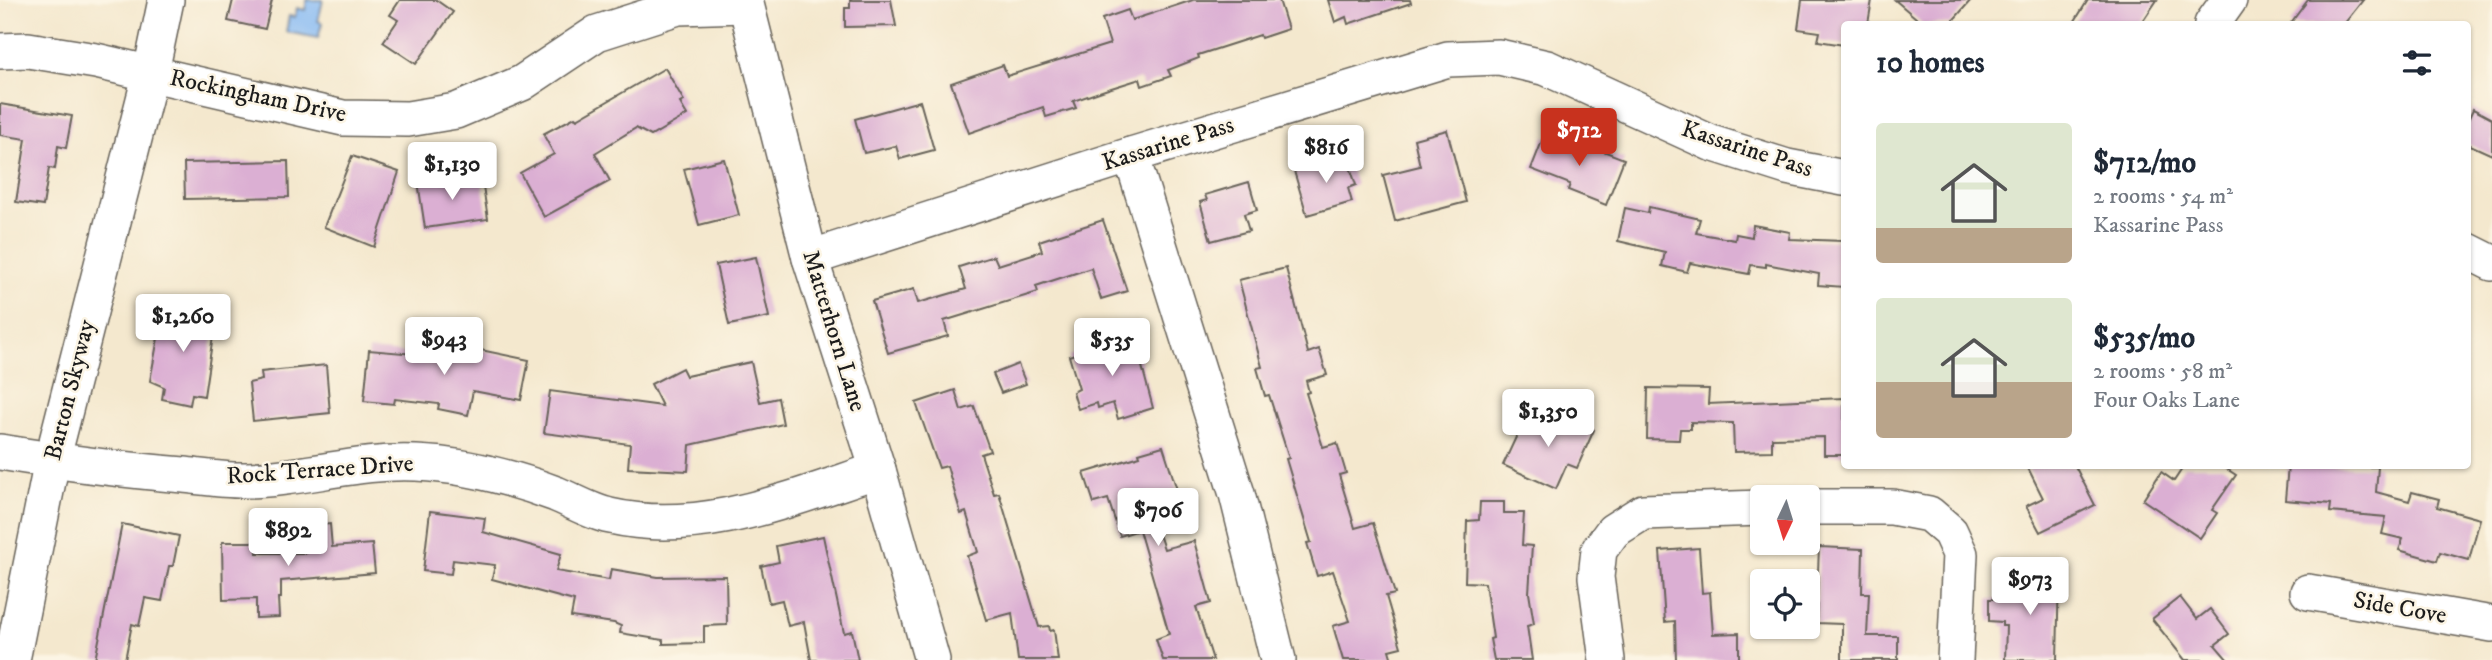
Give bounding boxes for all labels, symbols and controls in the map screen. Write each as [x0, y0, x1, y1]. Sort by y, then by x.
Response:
icon: filters [2398, 44, 2436, 82]
text: 10 homes [1876, 45, 1985, 82]
street label: Rockingham Drive [167, 63, 349, 129]
pin: $712 [1538, 108, 1620, 168]
street label: Kassarine Pass [1099, 110, 1237, 178]
street label: Kassarine Pass [1678, 114, 1816, 184]
text: $712 [1557, 116, 1601, 145]
pin: $816 [1285, 125, 1367, 185]
text: $816 [1304, 133, 1348, 162]
pin: $1,130 [395, 142, 509, 202]
text: $712/mo [2093, 145, 2196, 182]
text: $1,130 [424, 150, 480, 179]
icon: home [1932, 151, 2016, 235]
text: 2 rooms · 54 m² [2093, 182, 2233, 211]
text: Kassarine Pass [2093, 211, 2223, 240]
street label: Matterhorn Lane [795, 247, 873, 415]
pin: $1,260 [126, 294, 240, 354]
text: $1,260 [152, 302, 214, 331]
street label: Barton Skyway [38, 316, 102, 463]
pin: $943 [403, 318, 485, 377]
pin: $535 [1071, 318, 1153, 378]
text: $535/mo [2093, 320, 2195, 357]
text: $943 [421, 325, 467, 354]
text: $535 [1090, 326, 1134, 355]
icon: home [1932, 326, 2016, 410]
text: 2 rooms · 58 m² [2093, 357, 2232, 386]
text: Four Oaks Lane [2093, 386, 2240, 415]
pin: $1,350 [1491, 390, 1605, 449]
text: $1,350 [1518, 397, 1578, 426]
street label: Rock Terrace Drive [225, 448, 415, 492]
north arrow [1750, 485, 1820, 555]
map controls [1750, 485, 1820, 639]
pin: $706 [1117, 489, 1199, 548]
text: $706 [1133, 496, 1183, 525]
pin: $892 [247, 508, 329, 568]
text: $892 [265, 516, 311, 545]
pin: $973 [1989, 558, 2071, 617]
text: $973 [2008, 565, 2052, 594]
button: locate [1750, 569, 1820, 639]
street label: Side Cove [2351, 585, 2449, 631]

